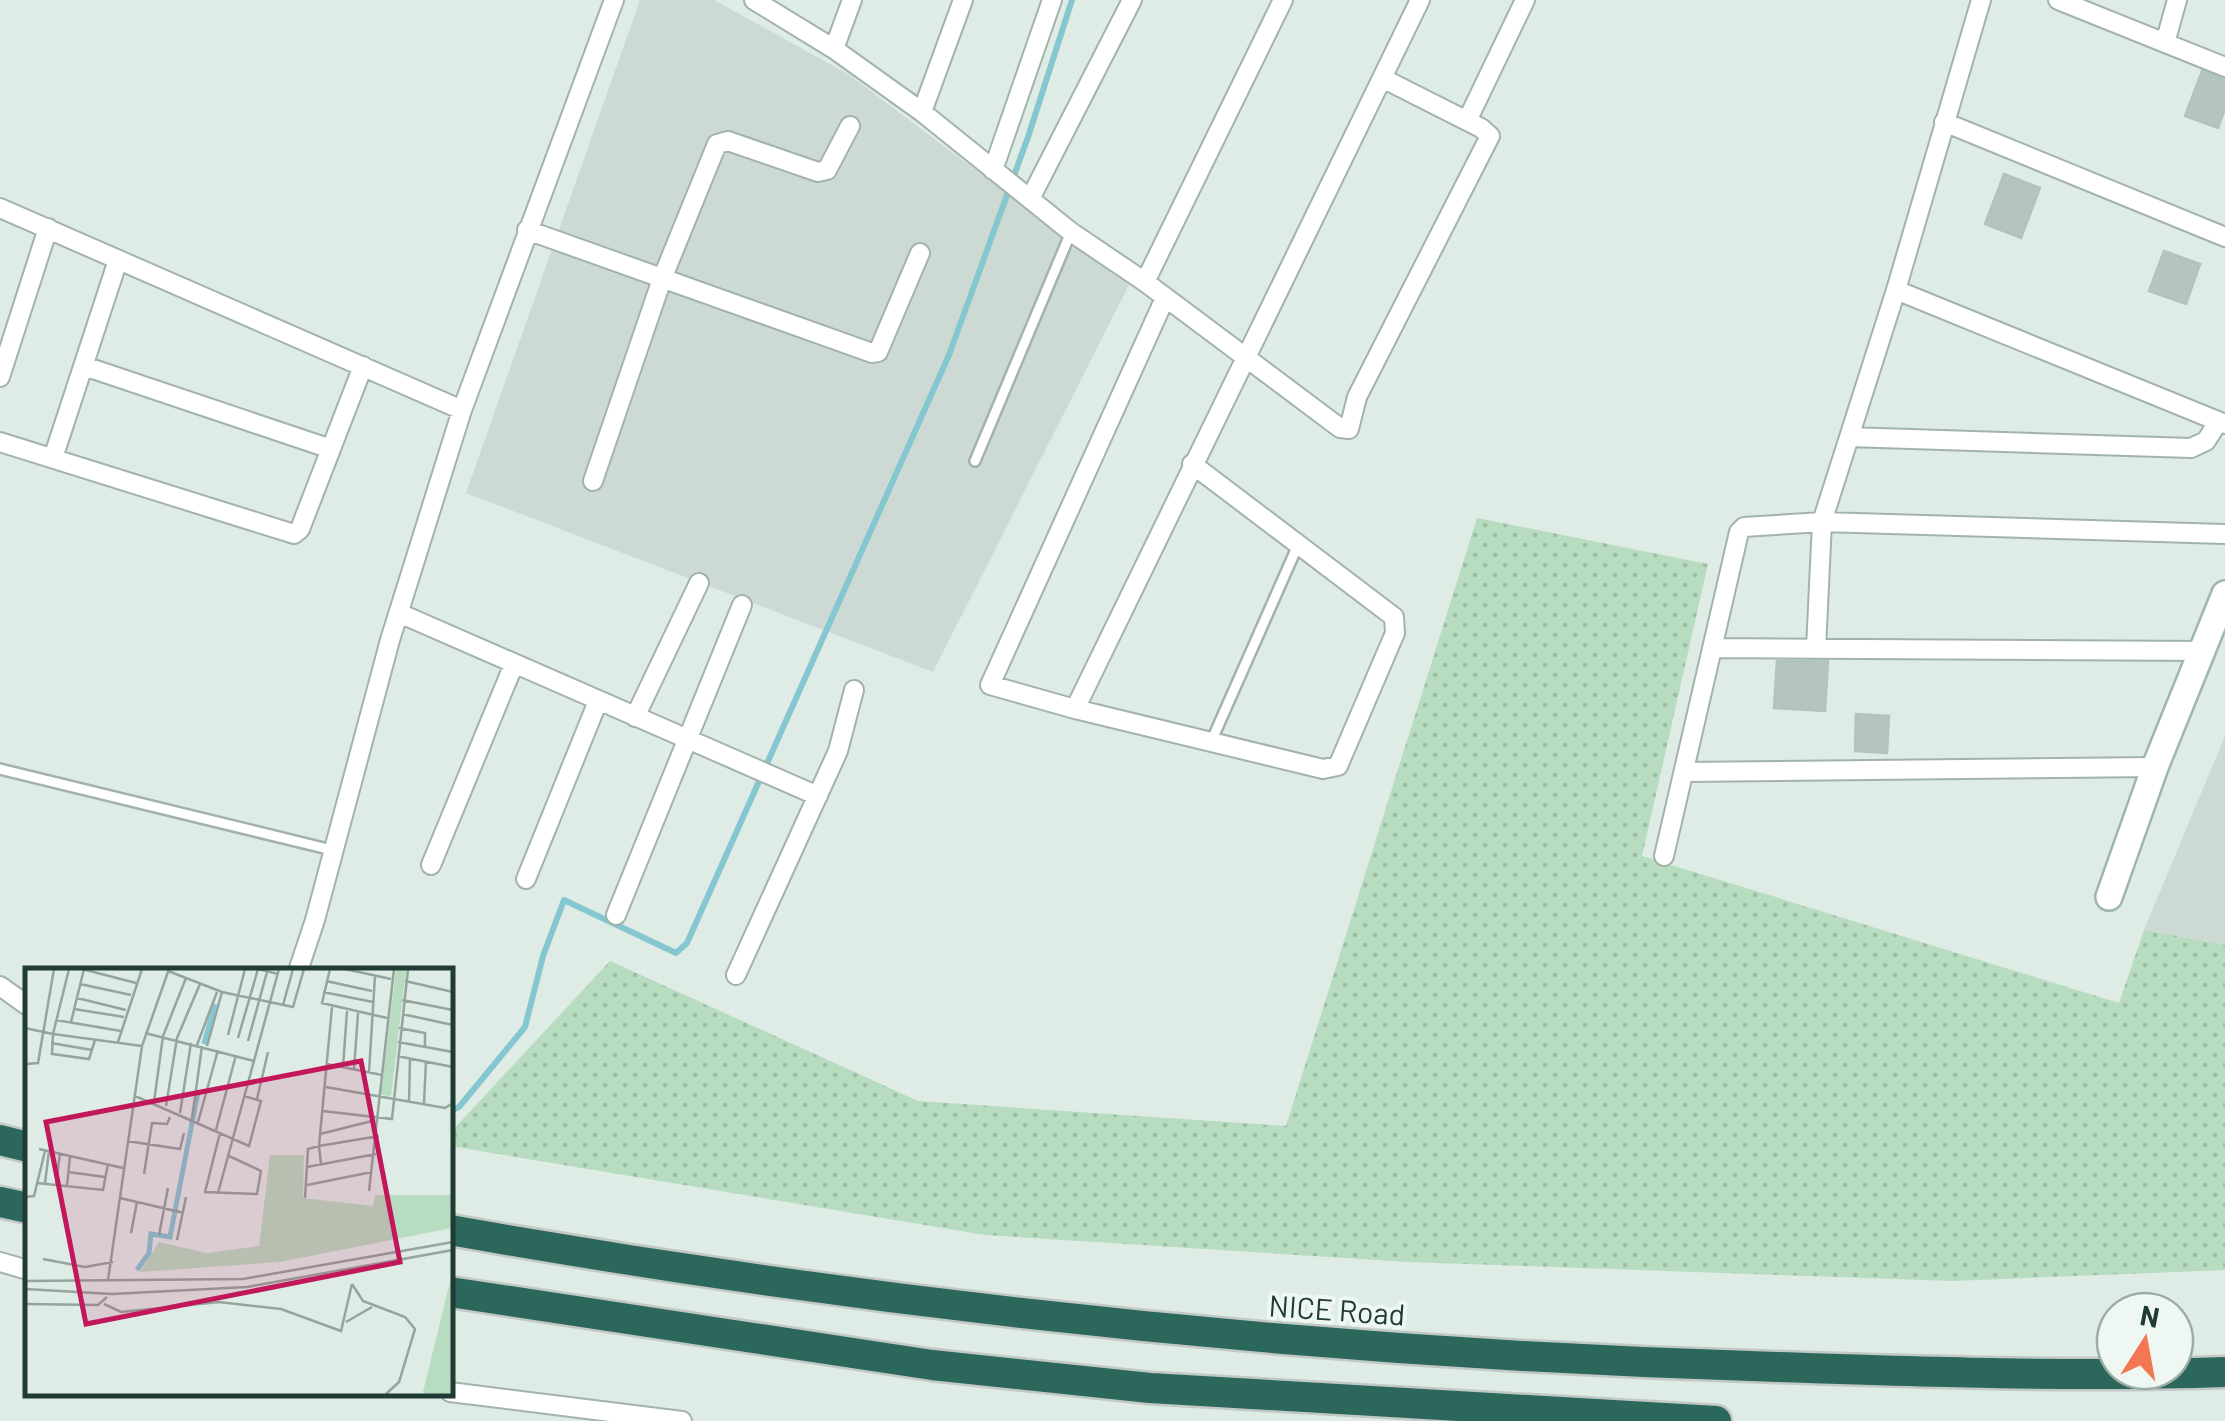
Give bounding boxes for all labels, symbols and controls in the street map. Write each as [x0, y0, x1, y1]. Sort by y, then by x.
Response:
inset map [25, 968, 452, 1396]
street label: NICE Road [1268, 1286, 1406, 1332]
north arrow [2095, 1291, 2195, 1391]
text: N [2138, 1297, 2162, 1334]

